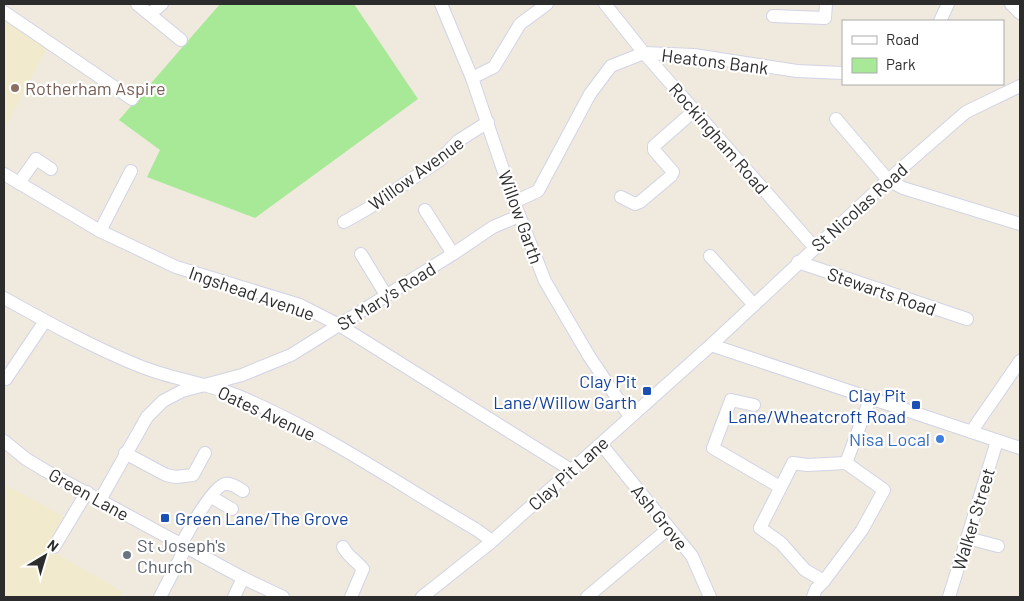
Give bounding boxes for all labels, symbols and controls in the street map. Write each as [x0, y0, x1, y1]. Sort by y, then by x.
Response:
legend [842, 20, 1004, 85]
text: Road [886, 30, 919, 48]
street label: Heatons Bank [660, 44, 770, 78]
text: Park [886, 55, 916, 73]
place label: Rotherham Aspire [25, 77, 166, 99]
street label: Rockingham Road [665, 78, 773, 198]
marker: Rotherham Aspire [9, 82, 21, 94]
street label: Willow Avenue [364, 131, 468, 215]
street label: St Nicolas Road [806, 158, 912, 256]
street label: Willow Garth [494, 167, 548, 267]
street label: St Mary's Road [333, 257, 439, 335]
street label: Ingshead Avenue [186, 261, 318, 325]
street label: Stewarts Road [825, 262, 939, 320]
place label: Clay Pit Lane/Willow Garth [493, 370, 637, 413]
street label: Oates Avenue [215, 381, 319, 445]
place label: Clay Pit Lane/Wheatcroft Road [728, 384, 906, 427]
marker: Clay Pit Lane/Willow Garth [641, 385, 653, 397]
marker: Clay Pit Lane/Wheatcroft Road [910, 399, 922, 411]
place label: Nisa Local [849, 428, 930, 450]
street label: Clay Pit Lane [523, 431, 613, 515]
marker: Nisa Local [934, 433, 946, 445]
street label: Green Lane [45, 463, 133, 525]
street label: Walker Street [947, 465, 999, 573]
street label: Ash Grove [627, 480, 693, 554]
place label: Green Lane/The Grove [175, 507, 349, 529]
marker: Green Lane/The Grove [159, 512, 171, 524]
north arrow [20, 531, 70, 581]
place label: St Joseph's Church [137, 534, 226, 577]
text: N [44, 536, 62, 555]
marker: St Joseph's Church [121, 549, 133, 561]

